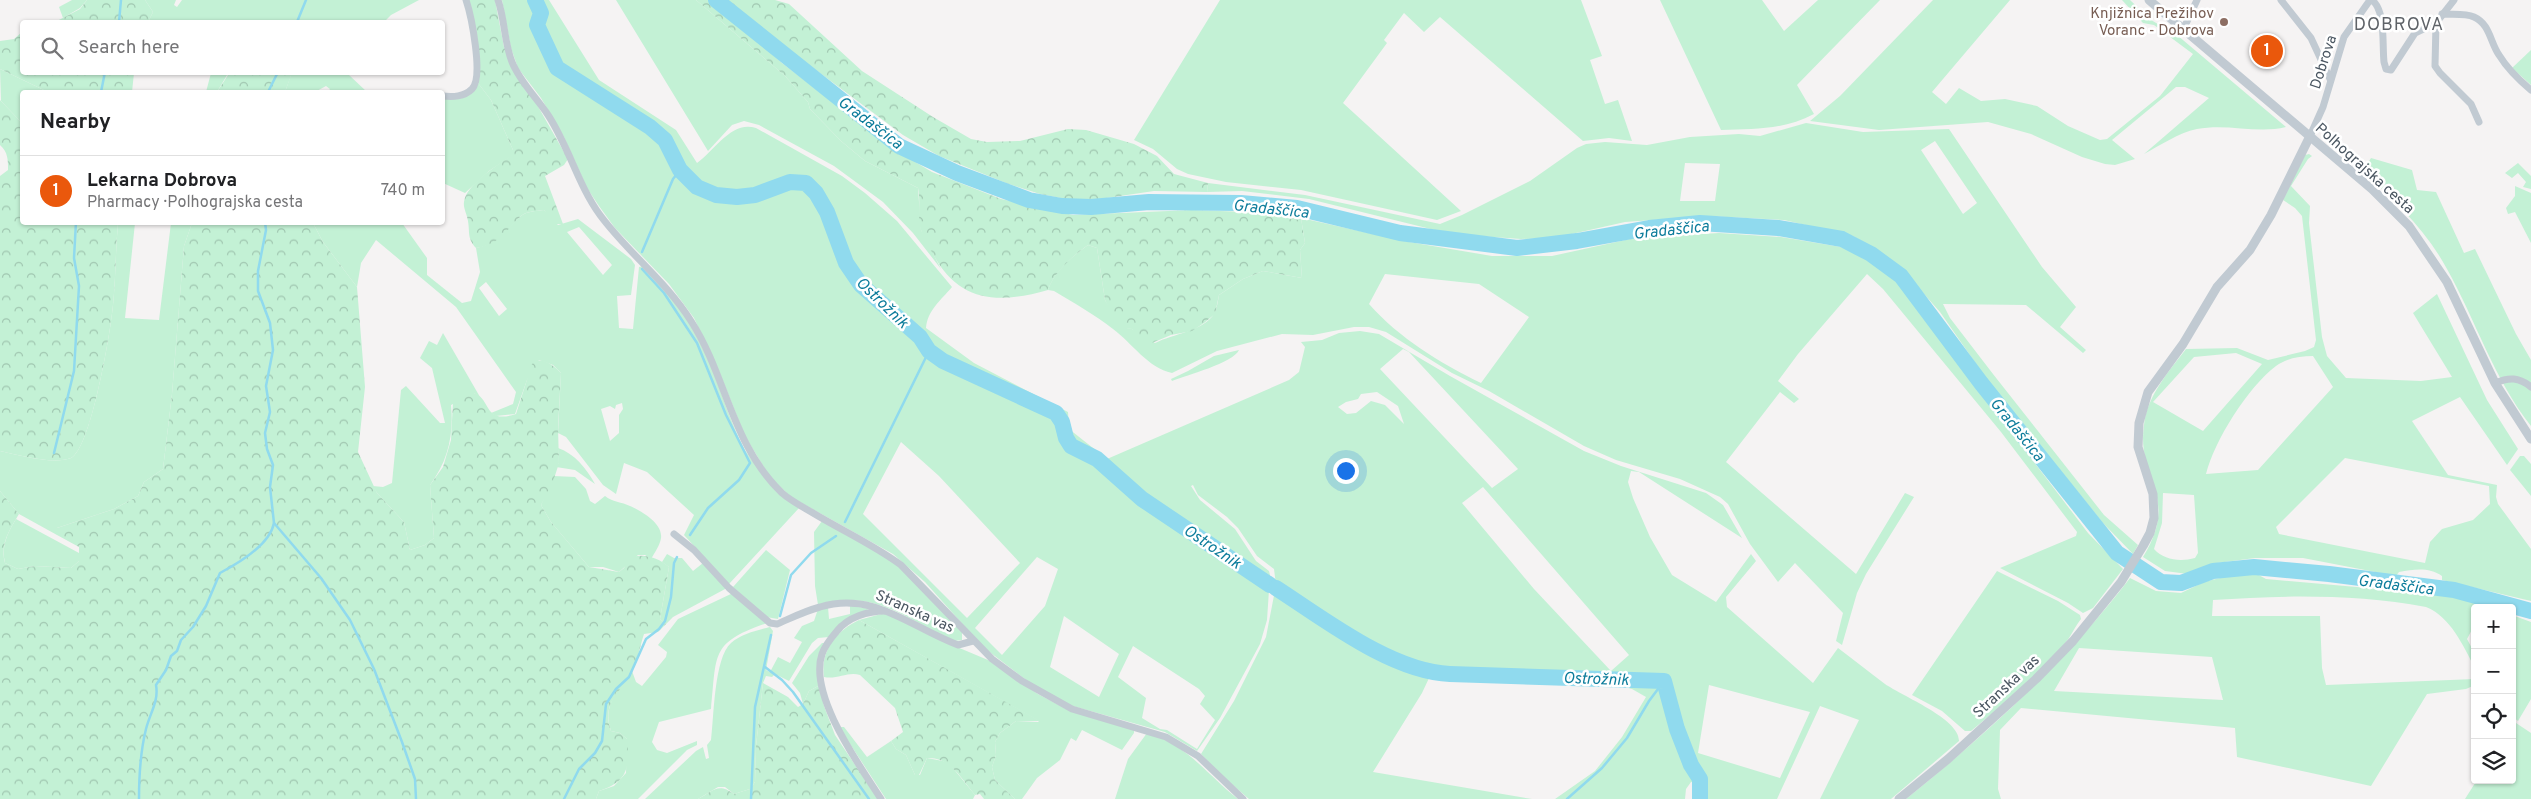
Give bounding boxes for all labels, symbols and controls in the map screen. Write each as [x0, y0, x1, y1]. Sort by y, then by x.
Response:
place label: Knjižnica Prežihov Voranc - Dobrova [2090, 5, 2214, 41]
district label: DOBROVA [2354, 14, 2444, 37]
marker: Knjižnica Prežihov Voranc - Dobrova [2218, 16, 2230, 28]
search box [20, 20, 445, 75]
pin: 1 [2251, 32, 2283, 70]
street label: Dobrova [2307, 33, 2342, 92]
icon: search [38, 34, 66, 62]
text: Search here [78, 36, 180, 60]
water label: Gradaščica [833, 93, 907, 155]
text: Nearby [40, 109, 111, 136]
street label: Polhograjska cesta [2310, 120, 2418, 219]
text: Lekarna Dobrova [87, 169, 237, 193]
text: 1 [53, 181, 59, 201]
text: 740 m [381, 181, 425, 201]
text: Pharmacy · Polhograjska cesta [87, 193, 303, 213]
water label: Gradaščica [1232, 196, 1310, 224]
water label: Gradaščica [1632, 217, 1711, 245]
water label: Ostrožnik [851, 274, 913, 334]
water label: Gradaščica [1985, 394, 2049, 467]
your location [1333, 458, 1359, 484]
water label: Ostrožnik [1179, 521, 1245, 575]
water label: Gradaščica [2357, 571, 2435, 601]
street label: Stranska vas [872, 587, 957, 638]
map controls [2471, 604, 2516, 784]
button: + [2471, 604, 2516, 649]
button: − [2471, 649, 2516, 694]
street label: Stranska vas [1970, 651, 2044, 723]
water label: Ostrožnik [1563, 669, 1630, 691]
button: locate [2471, 694, 2516, 739]
button: layers [2471, 739, 2516, 784]

